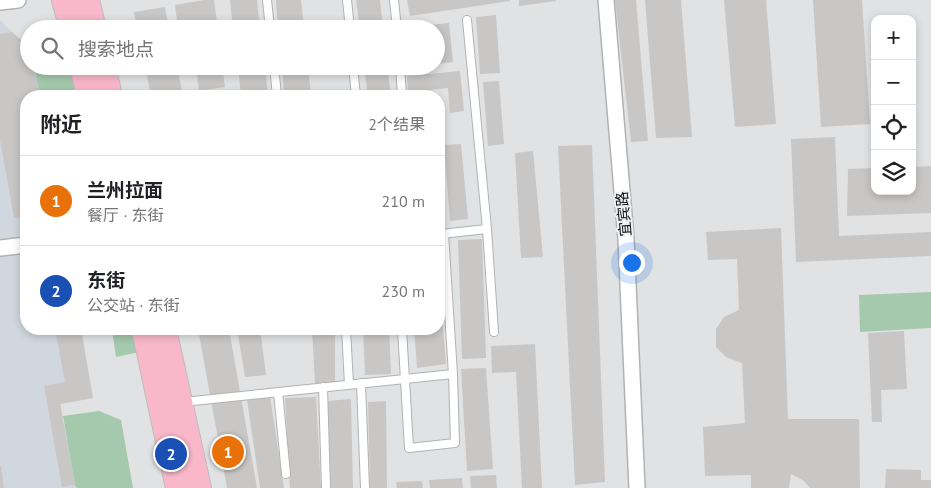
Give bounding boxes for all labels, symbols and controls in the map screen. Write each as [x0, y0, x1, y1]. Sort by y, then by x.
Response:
map controls [871, 15, 916, 195]
button: + [871, 15, 916, 60]
search box [20, 20, 445, 75]
icon: search [38, 34, 66, 62]
text: 搜索地点 [78, 37, 154, 61]
button: − [871, 60, 916, 105]
button: locate [871, 105, 916, 150]
text: 附近 [40, 111, 82, 138]
text: 2个结果 [368, 114, 425, 134]
button: layers [871, 150, 916, 195]
text: 兰州拉面 [87, 178, 163, 202]
text: 1 [51, 191, 61, 211]
text: 210 m [382, 191, 425, 211]
street label: 宜宾路 [612, 191, 635, 237]
text: 餐厅 · 东街 [87, 205, 164, 225]
your location [619, 250, 645, 276]
text: 东街 [87, 268, 125, 292]
text: 2 [51, 281, 61, 301]
text: 230 m [382, 281, 425, 301]
text: 公交站 · 东街 [87, 295, 180, 315]
pin: 1 [212, 433, 244, 471]
pin: 2 [155, 435, 187, 473]

